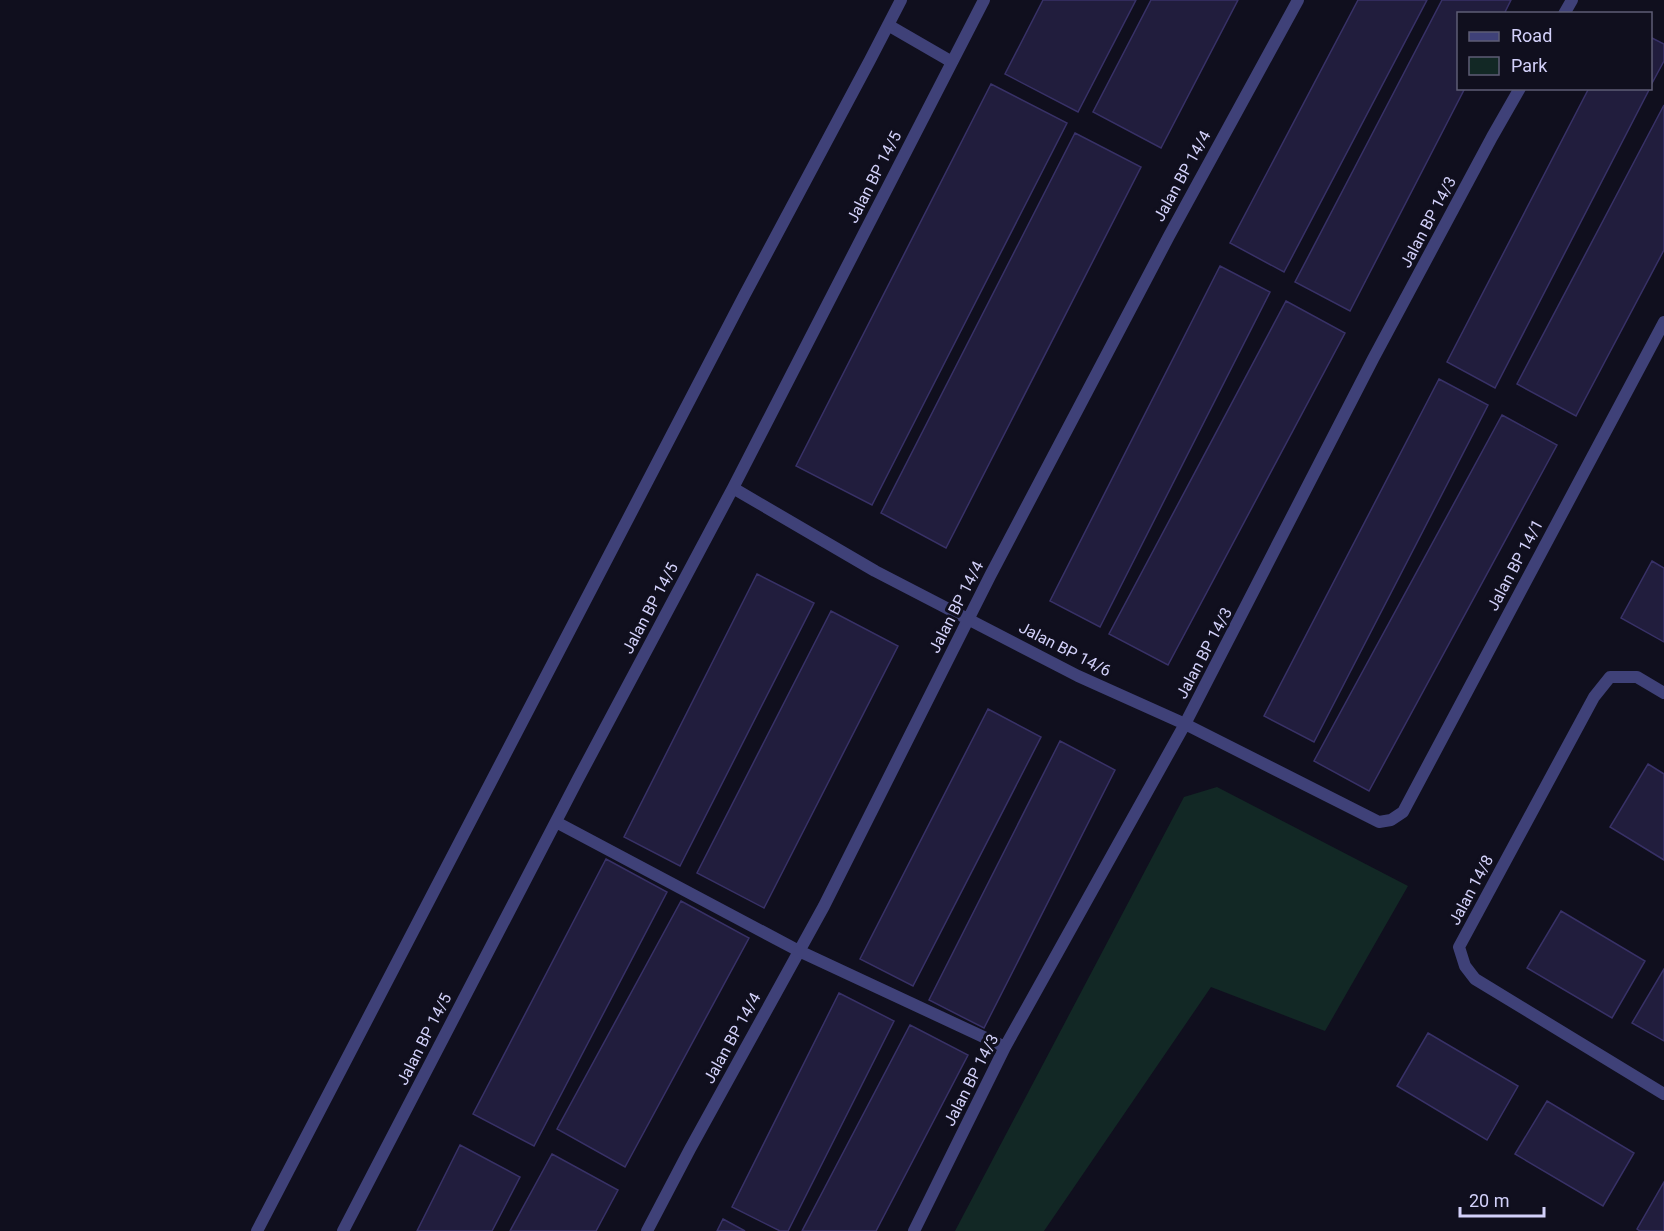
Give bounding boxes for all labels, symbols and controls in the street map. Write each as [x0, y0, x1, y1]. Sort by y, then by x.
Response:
legend [1457, 12, 1652, 90]
text: Road [1511, 25, 1552, 46]
text: Park [1511, 55, 1548, 76]
street label: Jalan BP 14/4 [1149, 127, 1215, 225]
street label: Jalan BP 14/5 [843, 128, 905, 226]
street label: Jalan BP 14/3 [1396, 173, 1460, 271]
street label: Jalan BP 14/1 [1483, 516, 1547, 614]
street label: Jalan BP 14/4 [925, 558, 987, 656]
street label: Jalan BP 14/5 [618, 559, 682, 657]
street label: Jalan BP 14/3 [1172, 604, 1236, 702]
street label: Jalan BP 14/6 [1016, 618, 1114, 680]
street label: Jalan 14/8 [1445, 852, 1497, 928]
street label: Jalan BP 14/4 [699, 989, 765, 1087]
street label: Jalan BP 14/5 [393, 990, 455, 1088]
street label: Jalan BP 14/3 [940, 1031, 1002, 1129]
scale bar [1460, 1180, 1544, 1218]
text: 20 m [1469, 1190, 1509, 1211]

